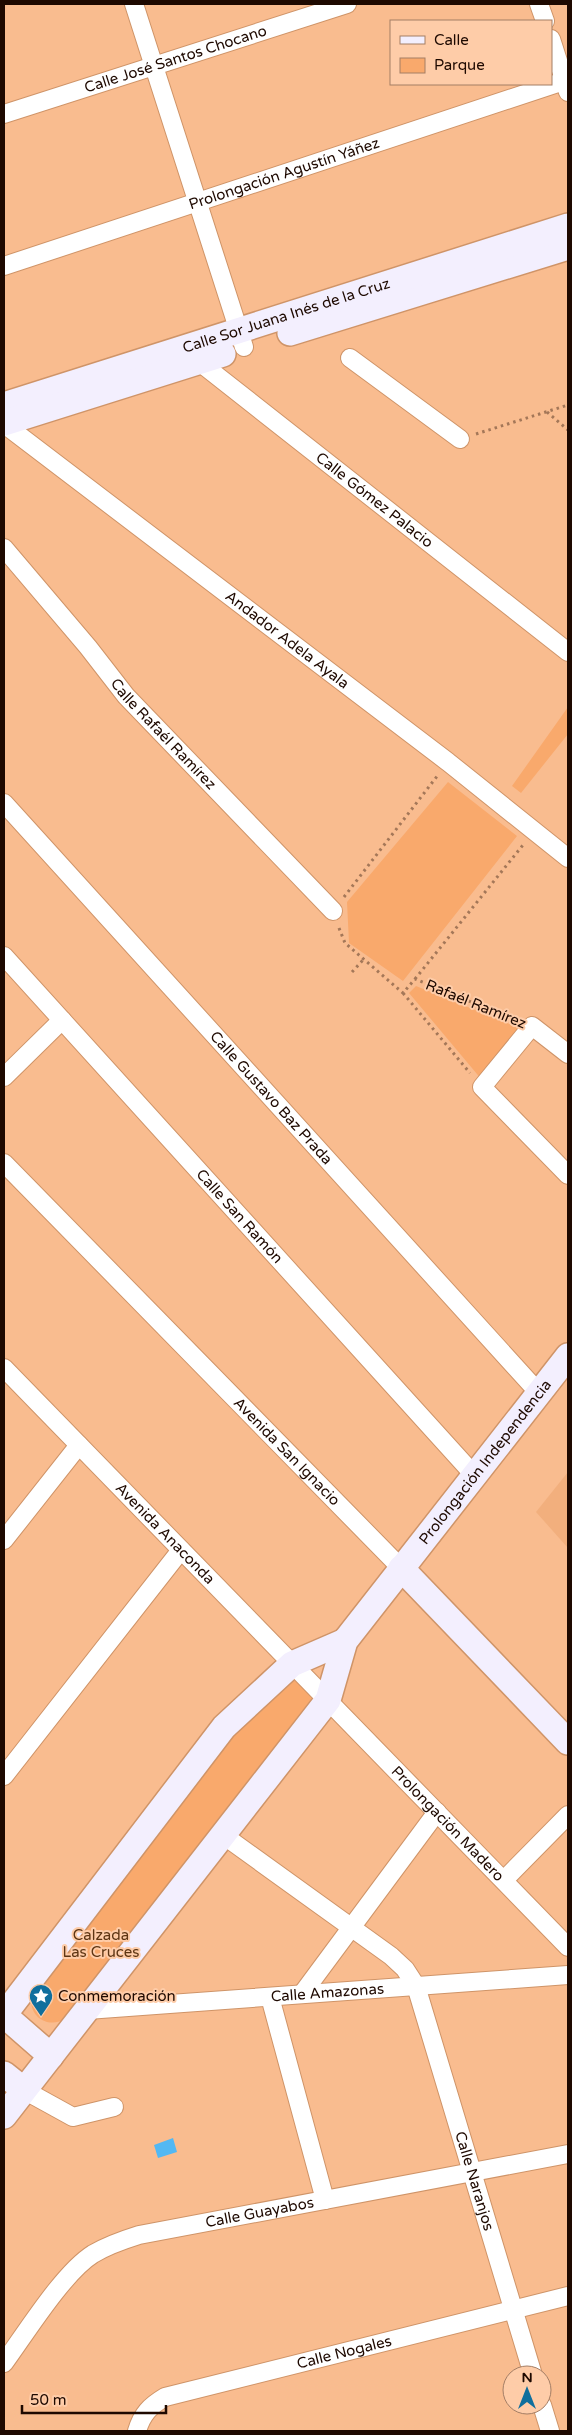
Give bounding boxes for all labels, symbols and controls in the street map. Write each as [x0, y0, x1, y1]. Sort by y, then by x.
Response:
legend [390, 20, 552, 85]
street label: Calle José Santos Chocano [82, 21, 269, 97]
text: Calle [434, 31, 469, 49]
text: Parque [434, 56, 485, 74]
street label: Prolongación Agustín Yáñez [186, 134, 382, 213]
street label: Calle Sor Juana Inés de la Cruz [180, 274, 392, 357]
street label: Calle Gómez Palacio [312, 448, 437, 551]
street label: Andador Adela Ayala [222, 587, 353, 692]
street label: Calle Rafaél Ramírez [107, 675, 220, 793]
street label: Rafaél Ramírez [423, 976, 529, 1032]
street label: Calle Gustavo Baz Prada [206, 1027, 336, 1168]
street label: Calle San Ramón [192, 1165, 287, 1267]
street label: Prolongación Independencia [415, 1376, 555, 1548]
street label: Avenida San Ignacio [230, 1394, 344, 1509]
street label: Avenida Anaconda [112, 1479, 219, 1588]
street label: Prolongación Madero [388, 1762, 508, 1885]
park label: Calzada Las Cruces [63, 1926, 140, 1961]
street label: Calle Amazonas [270, 1979, 385, 2006]
place icon: Conmemoración [28, 1983, 54, 2017]
place label: Conmemoración [58, 1987, 176, 2005]
street label: Calle Naranjos [451, 2129, 498, 2233]
street label: Calle Guayabos [204, 2193, 315, 2231]
street label: Calle Nogales [295, 2332, 393, 2373]
north arrow [502, 2365, 552, 2415]
text: N [521, 2369, 533, 2386]
scale bar [22, 2382, 166, 2414]
text: 50 m [30, 2391, 67, 2409]

